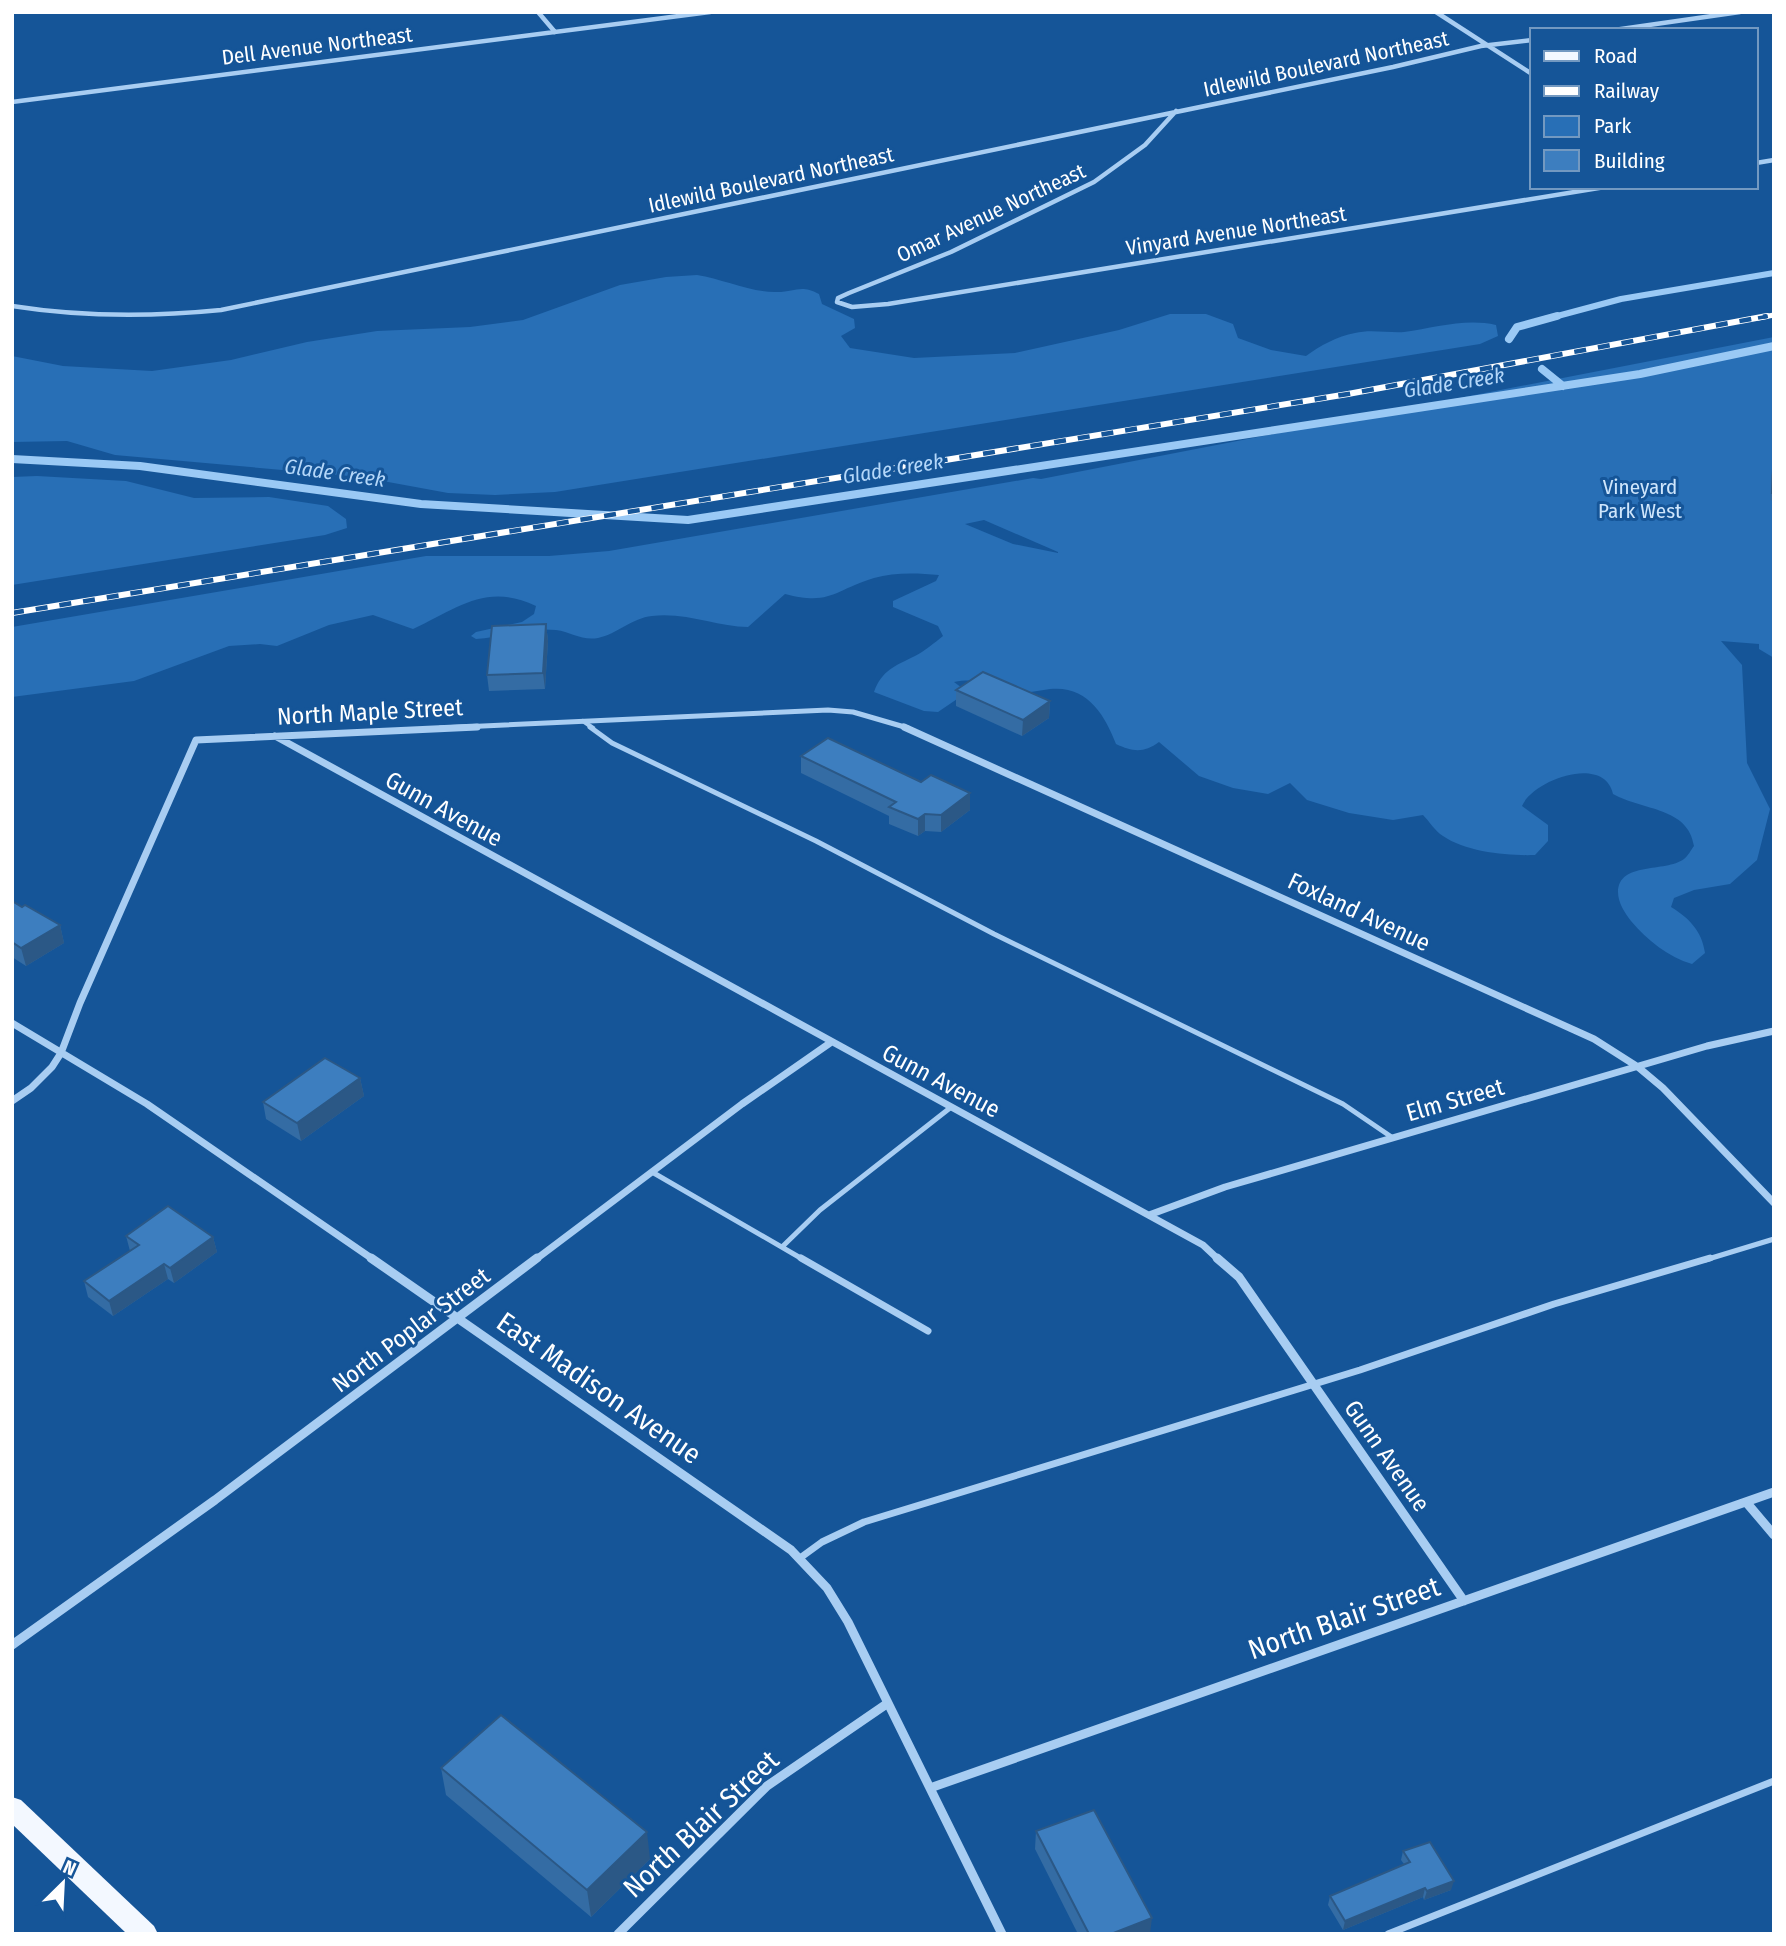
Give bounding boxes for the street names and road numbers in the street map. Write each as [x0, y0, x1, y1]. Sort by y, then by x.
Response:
street label: Dell Avenue Northeast [220, 21, 414, 71]
street label: Idlewild Boulevard Northeast [1201, 25, 1451, 103]
street label: Idlewild Boulevard Northeast [646, 141, 896, 219]
street label: Omar Avenue Northeast [893, 158, 1090, 268]
street label: Vinyard Avenue Northeast [1124, 201, 1348, 261]
street label: North Maple Street [276, 693, 464, 731]
street label: Gunn Avenue [381, 765, 507, 853]
street label: Foxland Avenue [1283, 867, 1435, 957]
street label: Gunn Avenue [877, 1038, 1005, 1124]
street label: Elm Street [1403, 1073, 1507, 1127]
street label: North Poplar Street [327, 1262, 495, 1398]
street label: East Madison Avenue [490, 1305, 708, 1471]
street label: Gunn Avenue [1338, 1395, 1436, 1517]
street label: North Blair Street [1244, 1569, 1445, 1666]
street label: North Blair Street [616, 1743, 786, 1904]

